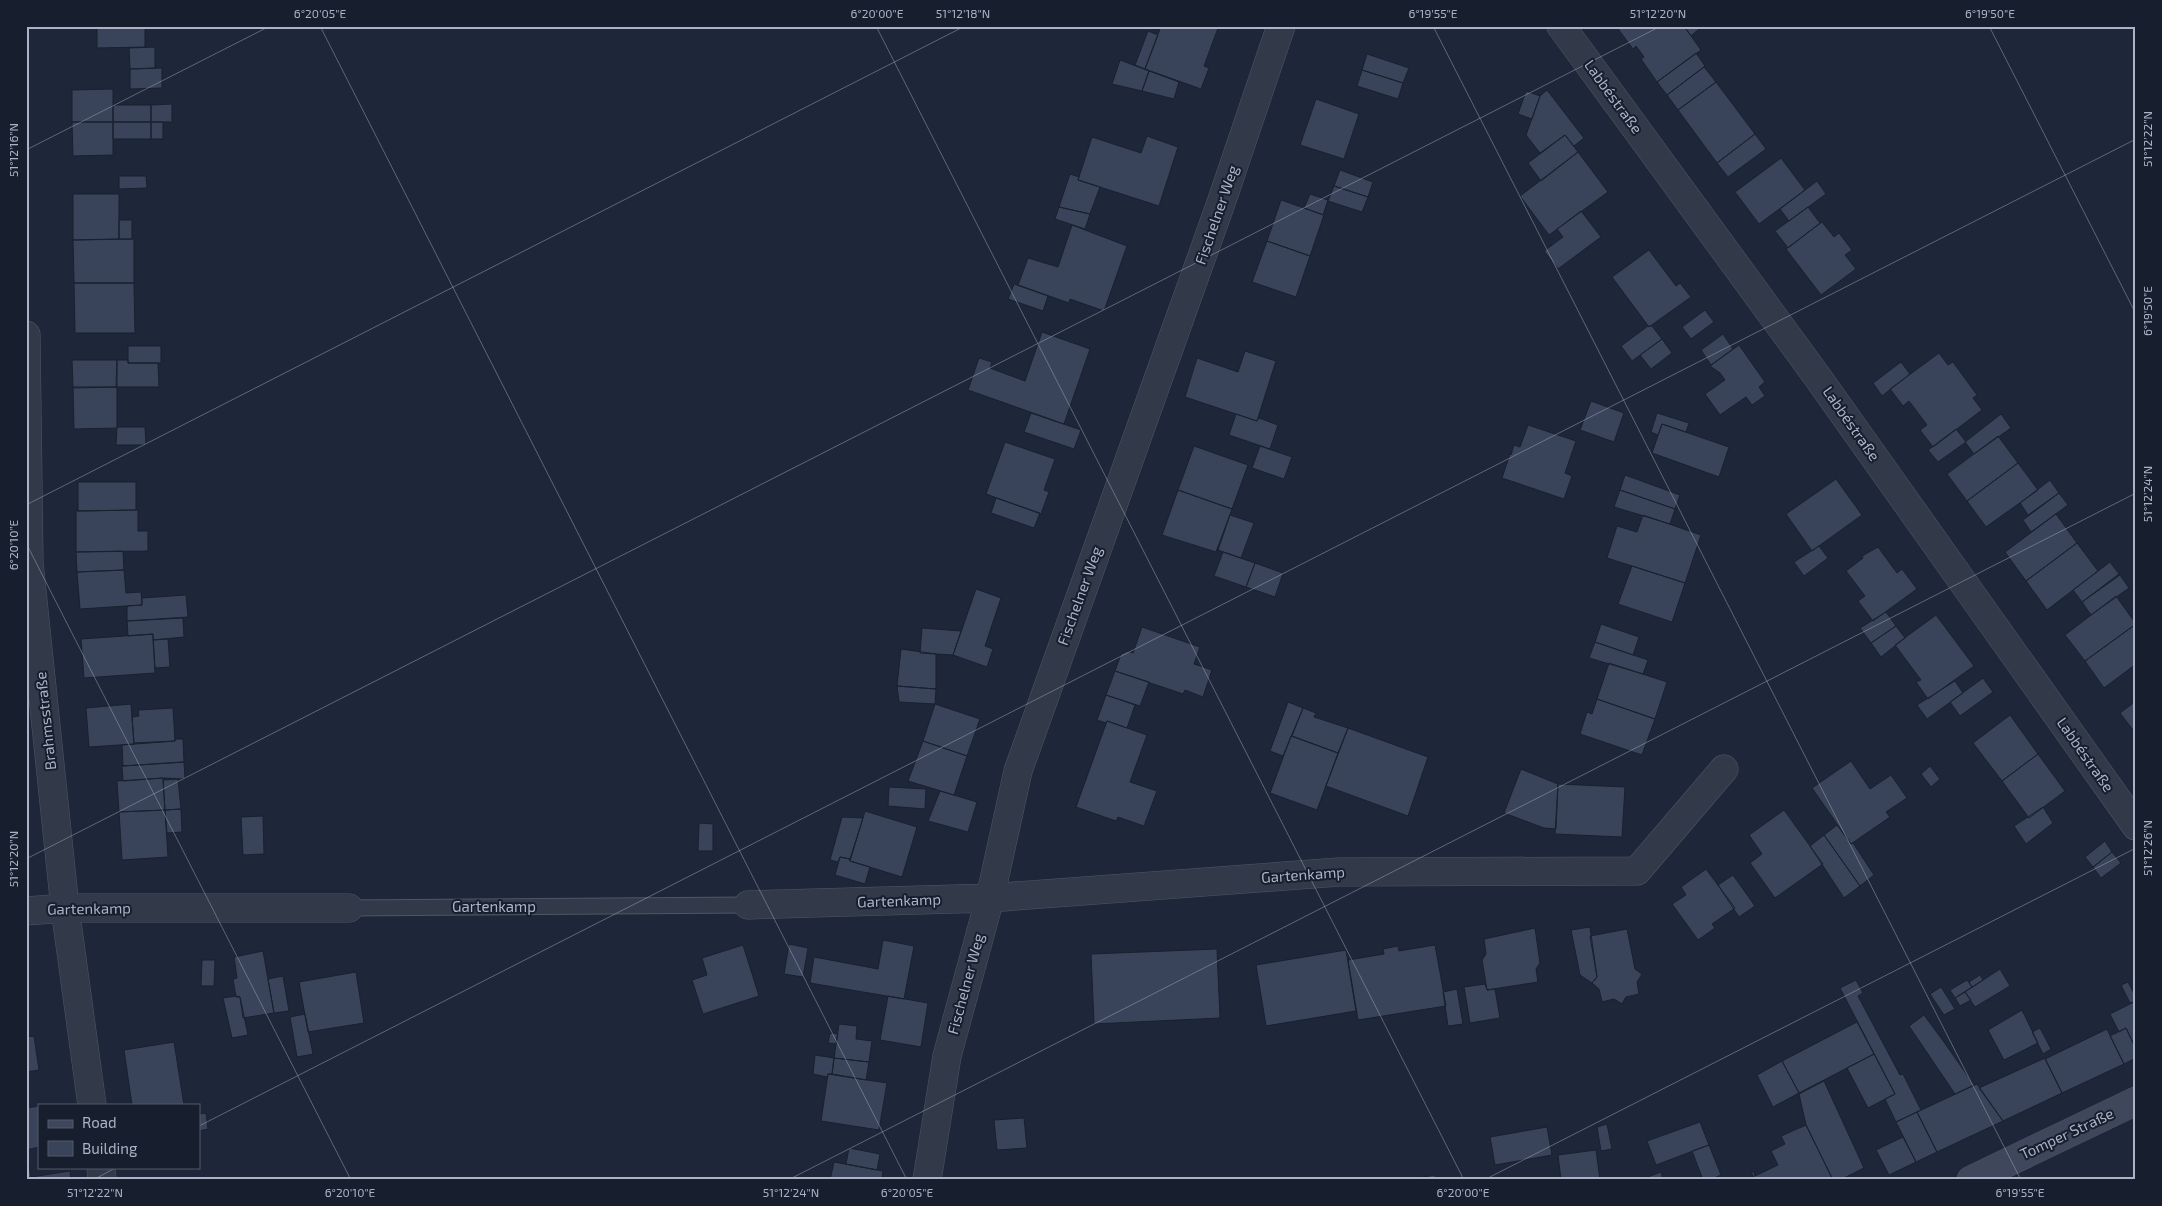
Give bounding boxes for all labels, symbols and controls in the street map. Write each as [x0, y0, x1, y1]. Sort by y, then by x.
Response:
text: 6°20'05"E [294, 6, 346, 20]
text: 6°20'00"E [850, 6, 904, 20]
text: 51°12'18"N [936, 6, 990, 20]
text: 6°19'55"E [1408, 6, 1458, 20]
text: 51°12'20"N [1630, 6, 1686, 20]
text: 6°19'50"E [1965, 6, 2015, 20]
street label: Labbéstraße [1581, 56, 1647, 137]
text: 51°12'22"N [2140, 111, 2154, 167]
text: 51°12'16"N [6, 123, 20, 177]
street label: Fischelner Weg [1191, 162, 1242, 267]
text: 6°19'50"E [2140, 286, 2154, 336]
street label: Labbéstraße [1820, 383, 1884, 464]
text: 51°12'24"N [2140, 466, 2154, 522]
text: 6°20'10"E [6, 519, 20, 570]
street label: Fischelner Weg [1053, 543, 1106, 648]
street label: Brahmsstraße [31, 671, 59, 771]
street label: Labbéstraße [2054, 714, 2118, 795]
text: 51°12'26"N [2140, 820, 2154, 876]
text: 51°12'20"N [6, 831, 20, 887]
street label: Gartenkamp [1260, 862, 1345, 886]
street label: Gartenkamp [857, 890, 941, 910]
street label: Gartenkamp [452, 897, 536, 915]
street label: Gartenkamp [47, 898, 131, 918]
street label: Fischelner Weg [943, 931, 987, 1036]
legend [38, 1104, 200, 1168]
street label: Tomper Straße [2017, 1104, 2116, 1163]
text: Road [82, 1113, 117, 1131]
text: Building [82, 1139, 138, 1157]
text: 51°12'22"N [67, 1185, 123, 1199]
text: 6°20'10"E [325, 1185, 376, 1199]
text: 51°12'24"N [763, 1185, 819, 1199]
text: 6°20'05"E [881, 1185, 933, 1199]
text: 6°20'00"E [1436, 1185, 1490, 1199]
text: 6°19'55"E [1995, 1185, 2045, 1199]

